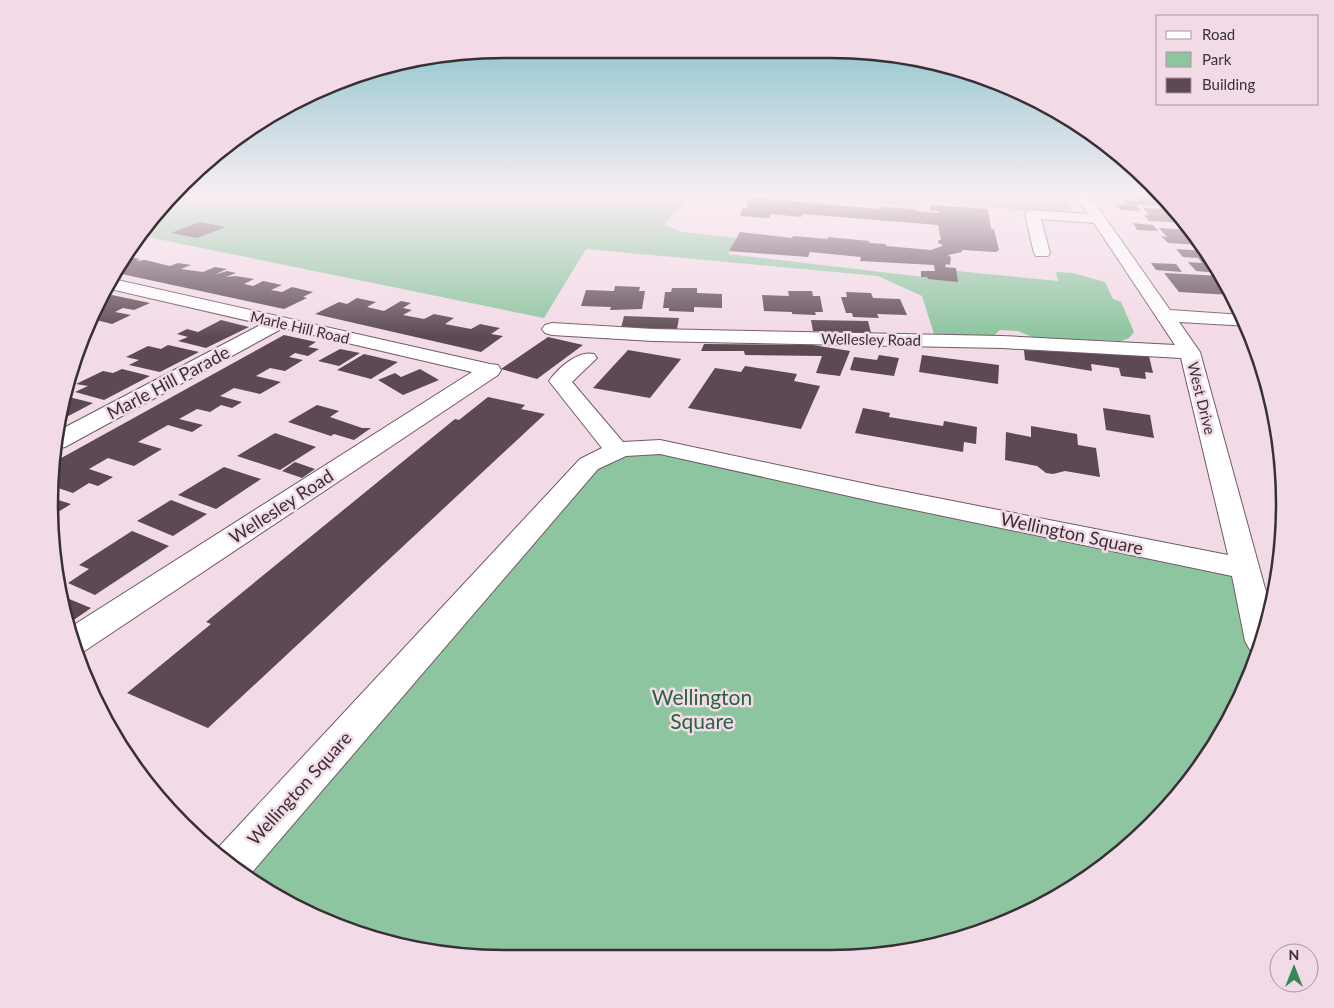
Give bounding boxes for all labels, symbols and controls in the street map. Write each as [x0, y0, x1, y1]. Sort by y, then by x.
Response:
legend [1156, 15, 1319, 105]
text: Road [1202, 25, 1235, 43]
text: Park [1202, 50, 1232, 68]
text: Building [1202, 75, 1255, 93]
street label: Marle Hill Road [249, 307, 351, 347]
street label: Wellesley Road [821, 329, 921, 349]
street label: Marle Hill Parade [103, 340, 233, 424]
street label: West Drive [1184, 360, 1220, 436]
street label: Wellesley Road [225, 464, 337, 548]
street label: Wellington Square [999, 507, 1145, 559]
park label: Wellington Square [652, 684, 752, 733]
street label: Wellington Square [242, 727, 356, 849]
north arrow [1269, 943, 1319, 993]
text: N [1289, 946, 1299, 963]

